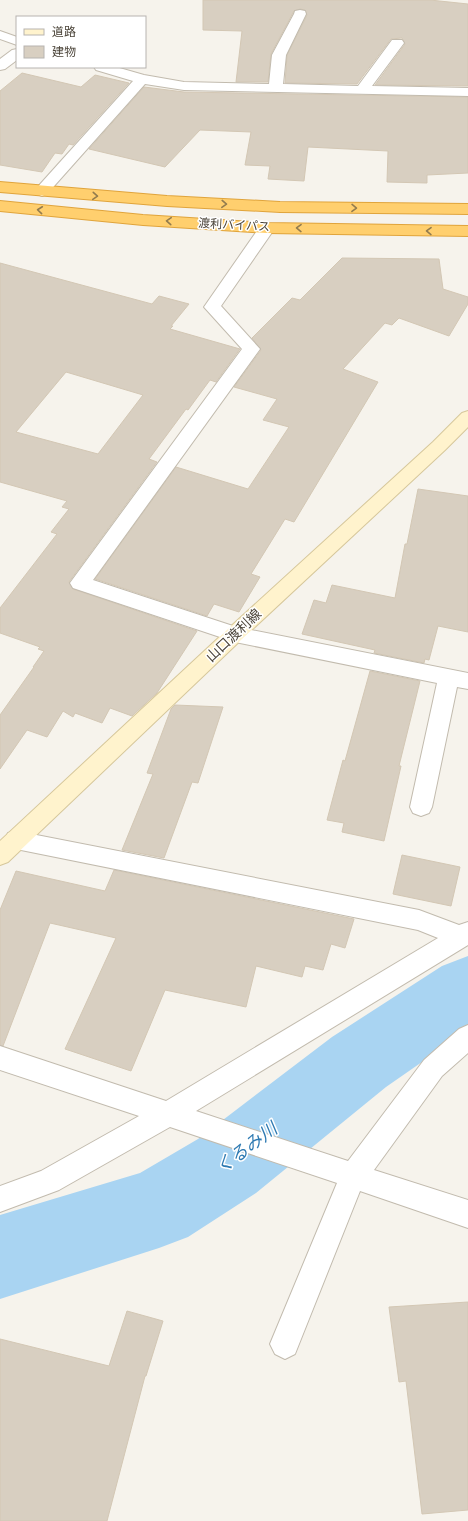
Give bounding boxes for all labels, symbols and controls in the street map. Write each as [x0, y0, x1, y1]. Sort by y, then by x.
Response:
legend [16, 16, 146, 68]
text: 道路 [52, 25, 76, 38]
text: 建物 [52, 45, 76, 58]
one-way arrow [92, 191, 98, 200]
one-way arrow [221, 200, 227, 209]
one-way arrow [351, 204, 357, 212]
one-way arrow [37, 205, 43, 214]
street label: 渡利バイパス [198, 216, 270, 233]
one-way arrow [166, 217, 172, 226]
one-way arrow [296, 224, 302, 232]
one-way arrow [426, 226, 432, 235]
street label: 山口渡利線 [203, 606, 264, 665]
water label: くるみ川 [212, 1118, 283, 1178]

